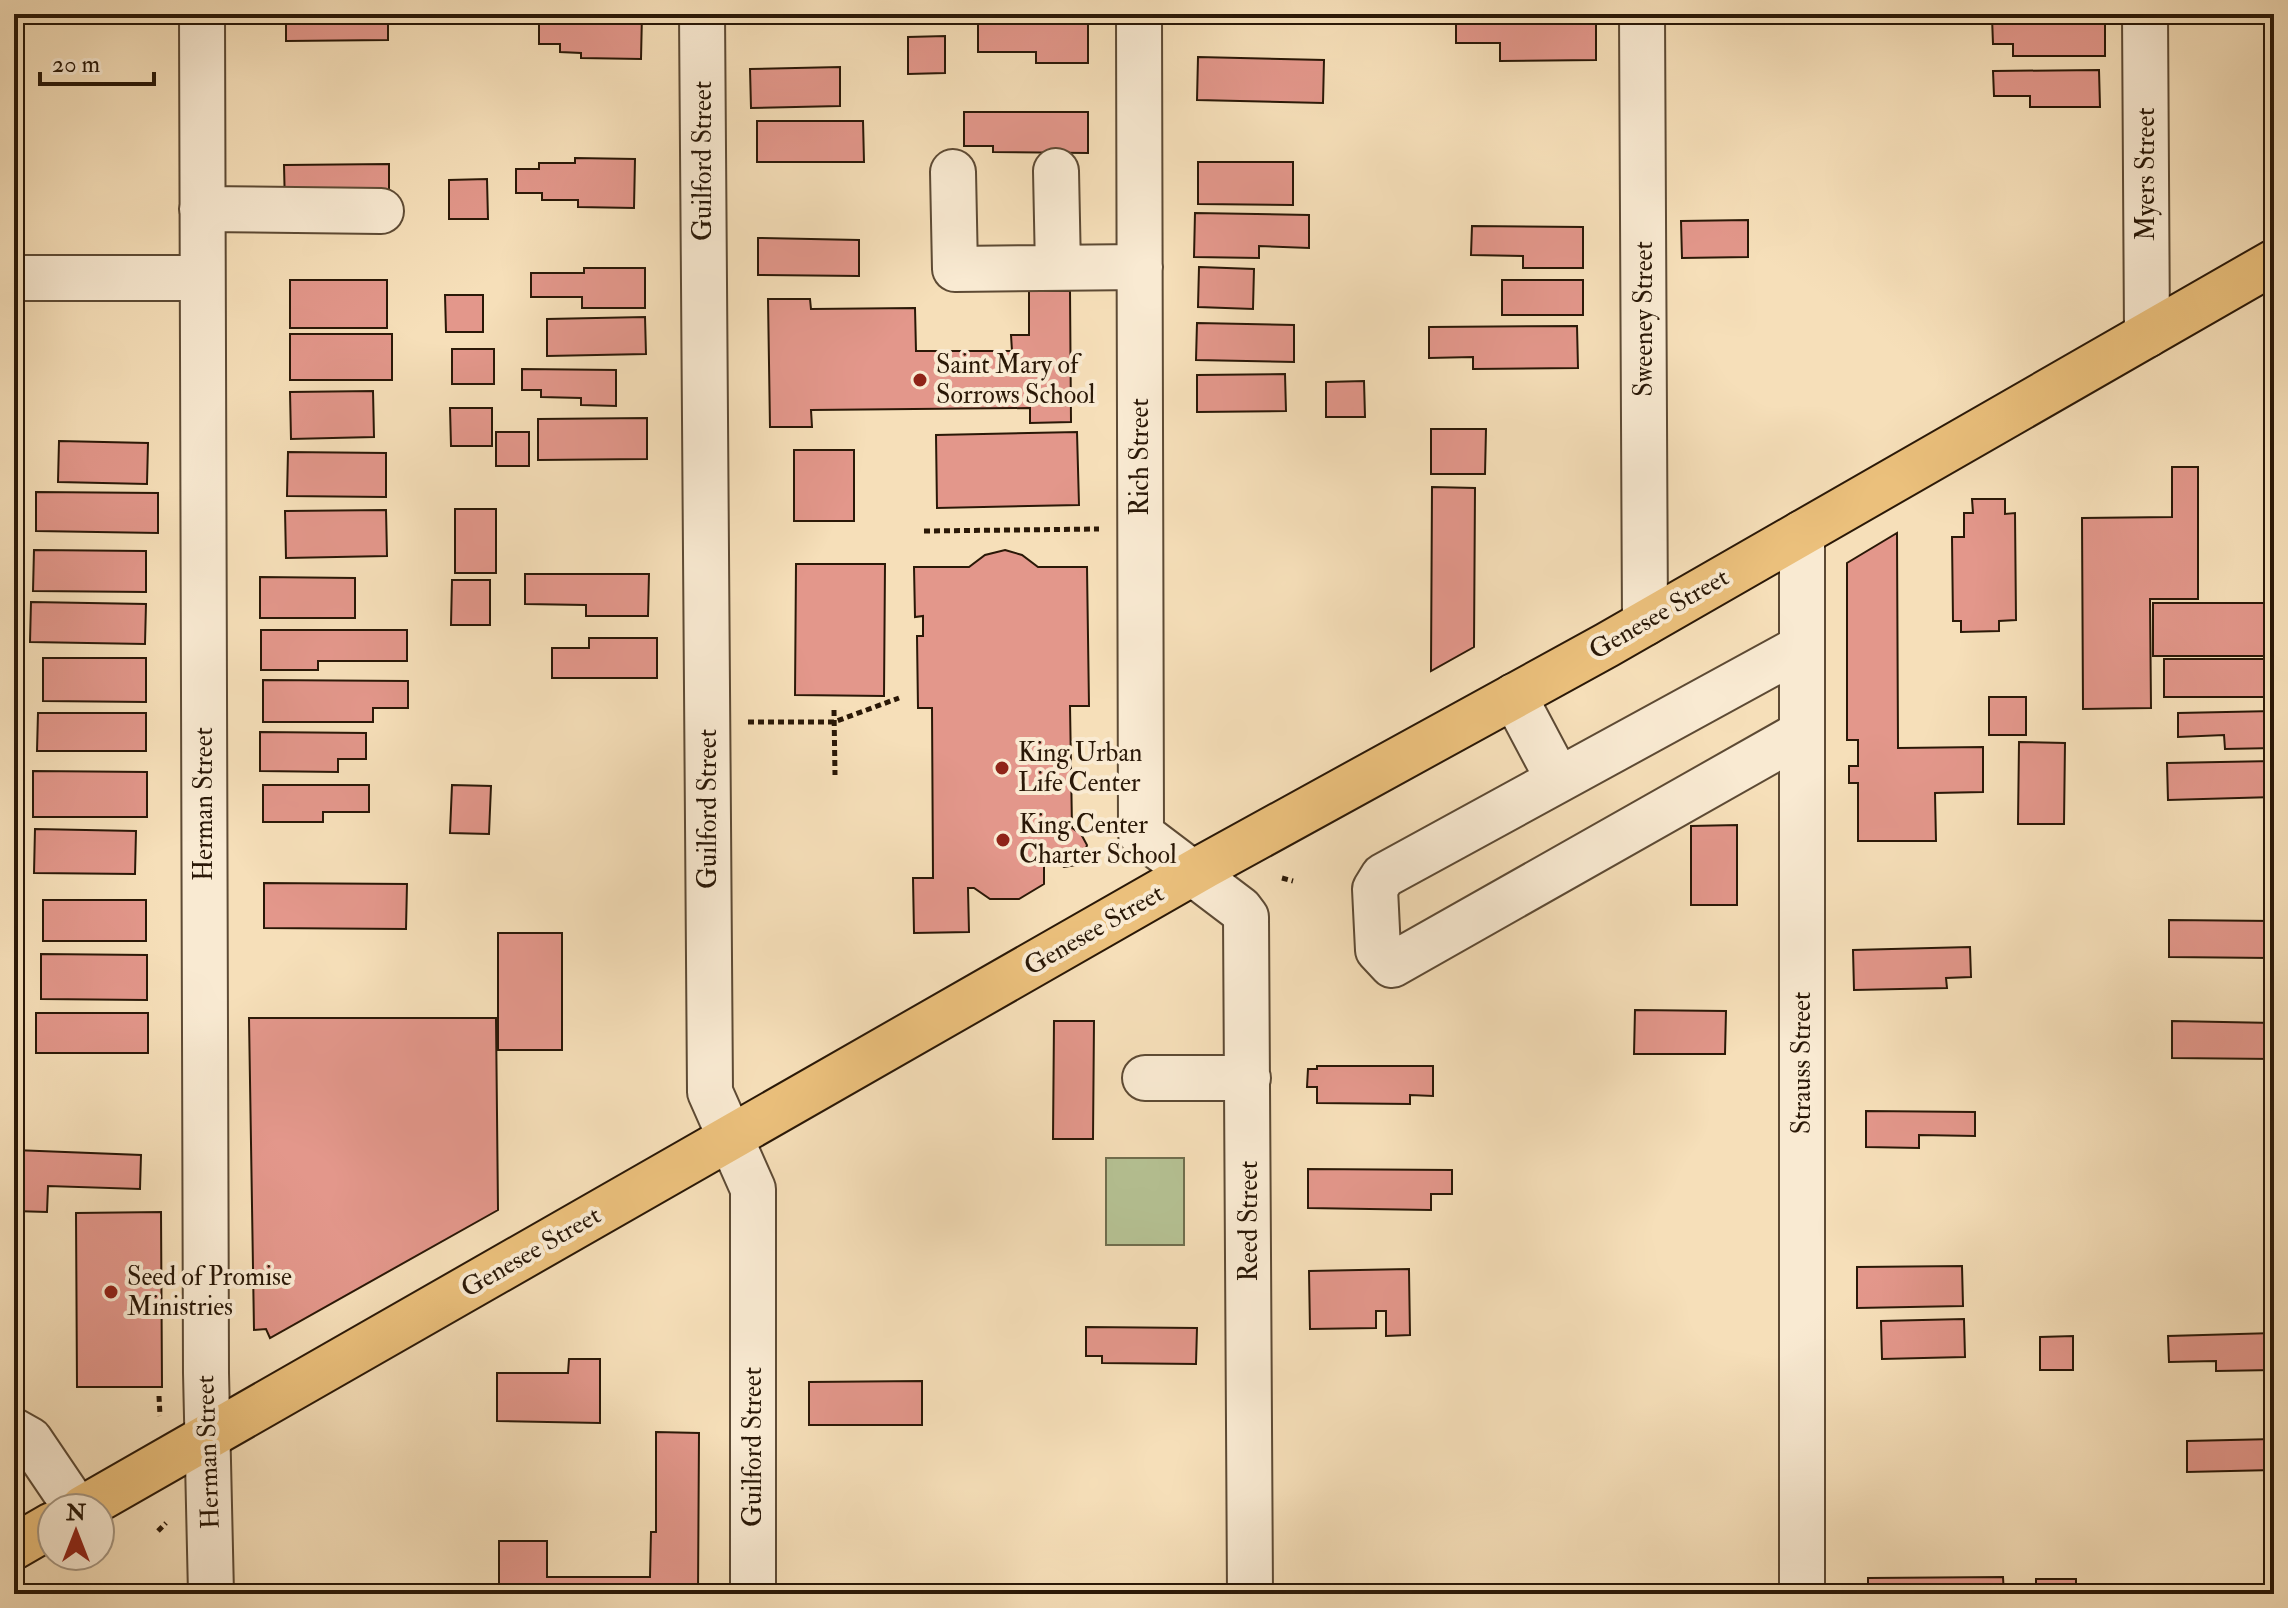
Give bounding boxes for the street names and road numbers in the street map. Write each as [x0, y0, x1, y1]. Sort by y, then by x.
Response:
street label: Guilford Street [687, 81, 719, 241]
street label: Myers Street [2130, 107, 2162, 241]
street label: Sweeney Street [1628, 241, 1660, 397]
street label: Rich Street [1124, 398, 1156, 516]
street label: Genesee Street [1584, 561, 1734, 667]
street label: Herman Street [188, 727, 220, 881]
street label: Guilford Street [692, 729, 724, 889]
street label: Genesee Street [1019, 877, 1169, 983]
street label: Strauss Street [1786, 992, 1818, 1134]
street label: Reed Street [1233, 1160, 1265, 1282]
street label: Genesee Street [456, 1199, 606, 1305]
street label: Guilford Street [737, 1367, 769, 1527]
street label: Herman Street [189, 1374, 227, 1530]

